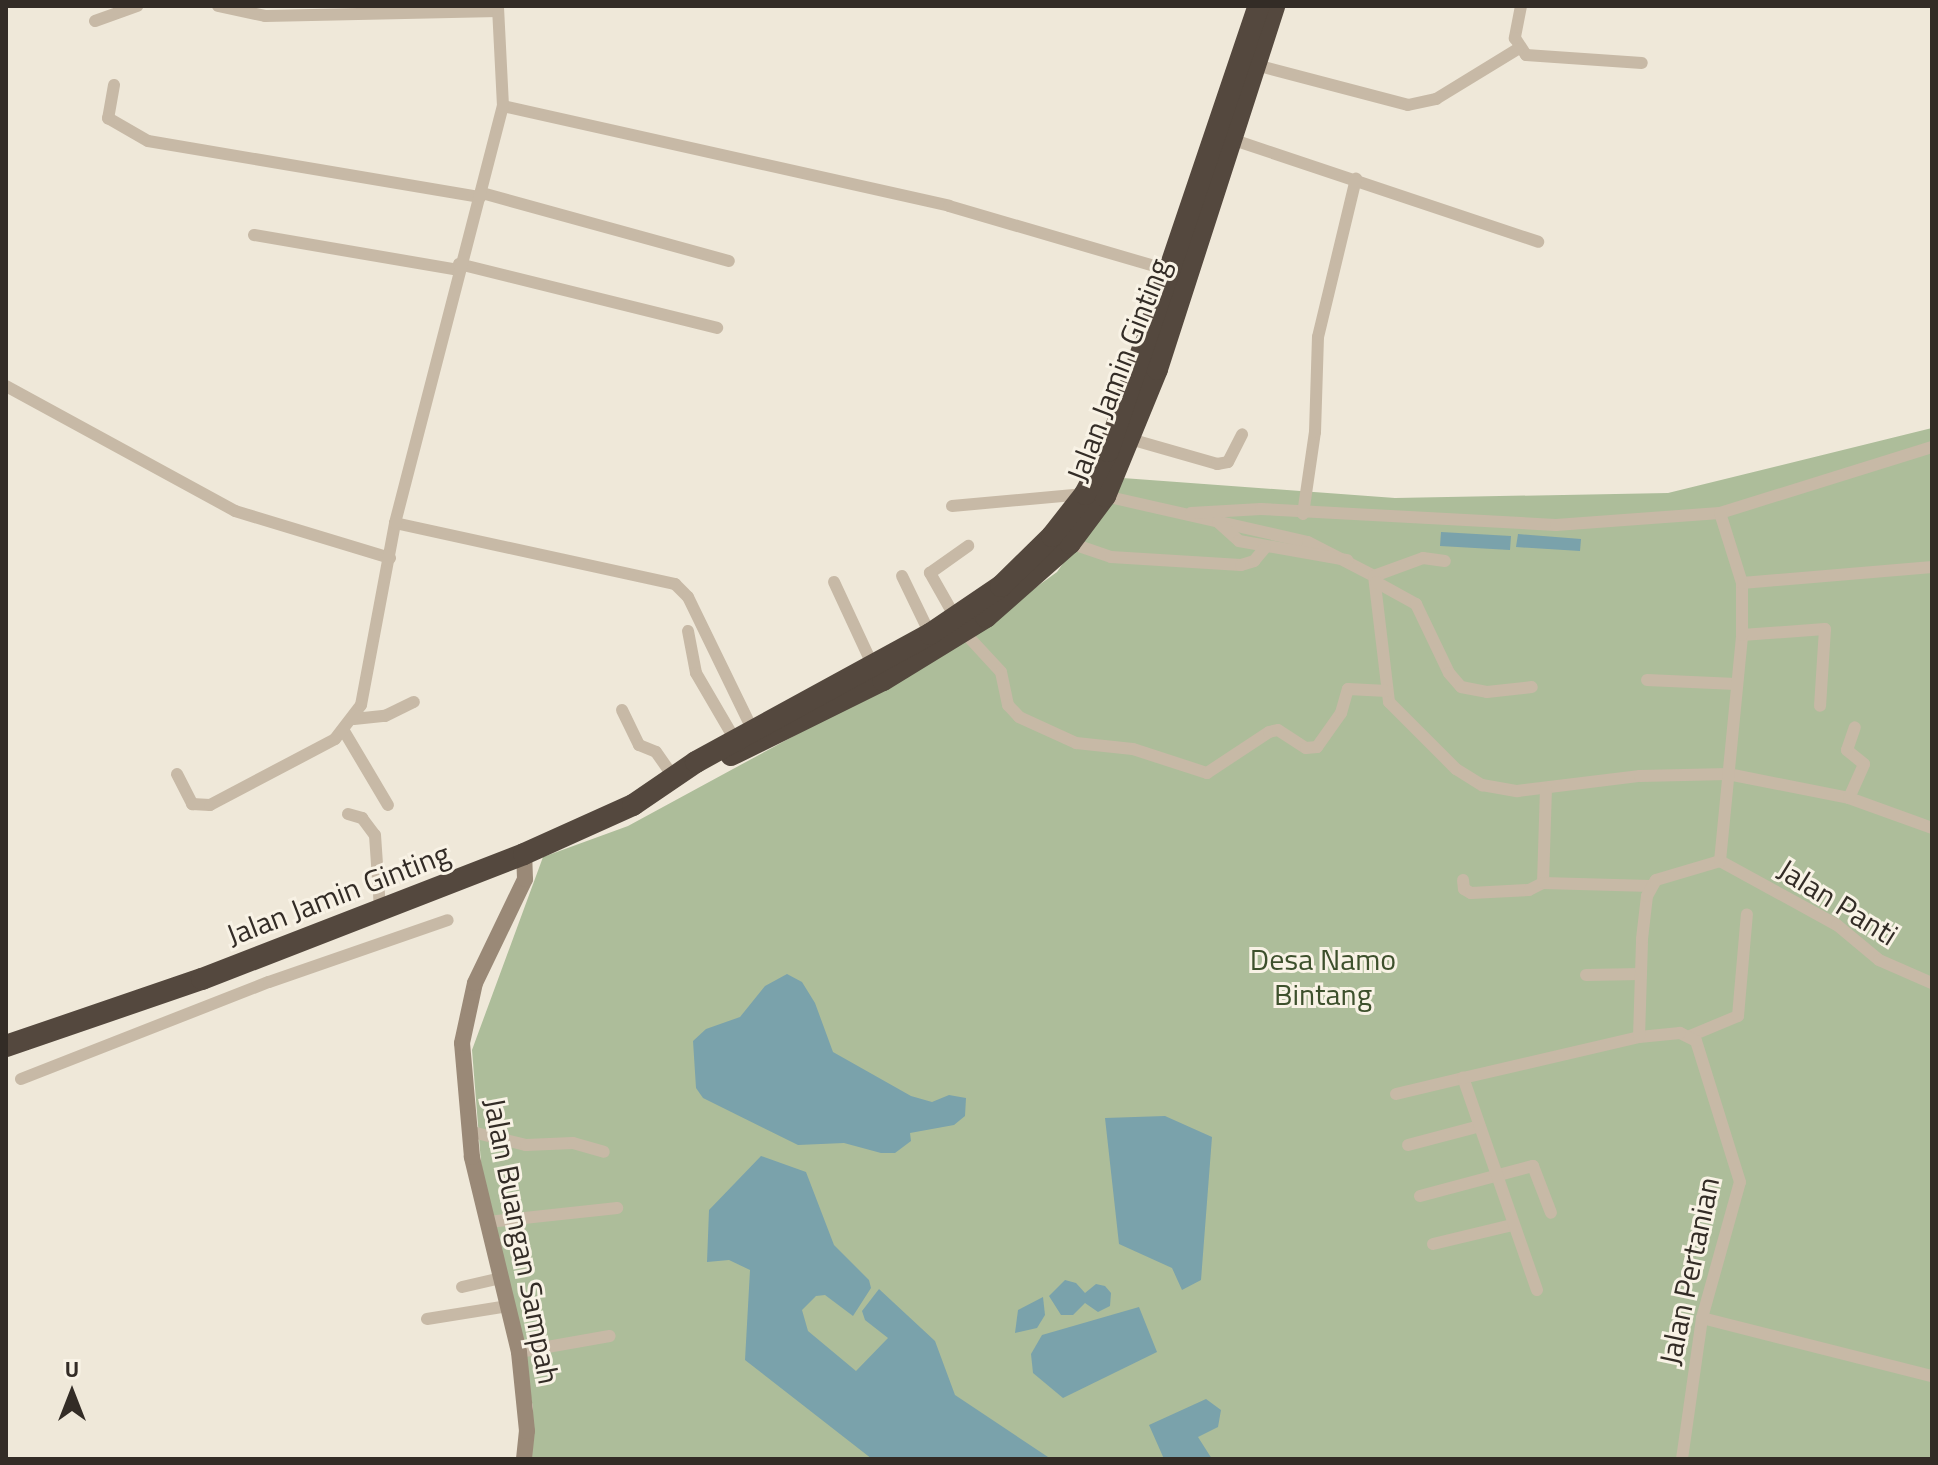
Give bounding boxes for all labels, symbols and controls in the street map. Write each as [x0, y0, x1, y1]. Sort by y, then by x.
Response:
street label: Jalan Jamin Ginting [1059, 253, 1177, 487]
street label: Jalan Jamin Ginting [221, 835, 455, 953]
street label: Jalan Panti [1772, 851, 1904, 953]
park label: Desa Namo Bintang [1250, 941, 1396, 1012]
street label: Jalan Buangan Sampah [477, 1095, 567, 1387]
street label: Jalan Pertanian [1652, 1174, 1726, 1368]
text: U [65, 1352, 79, 1386]
north arrow [32, 1353, 112, 1433]

